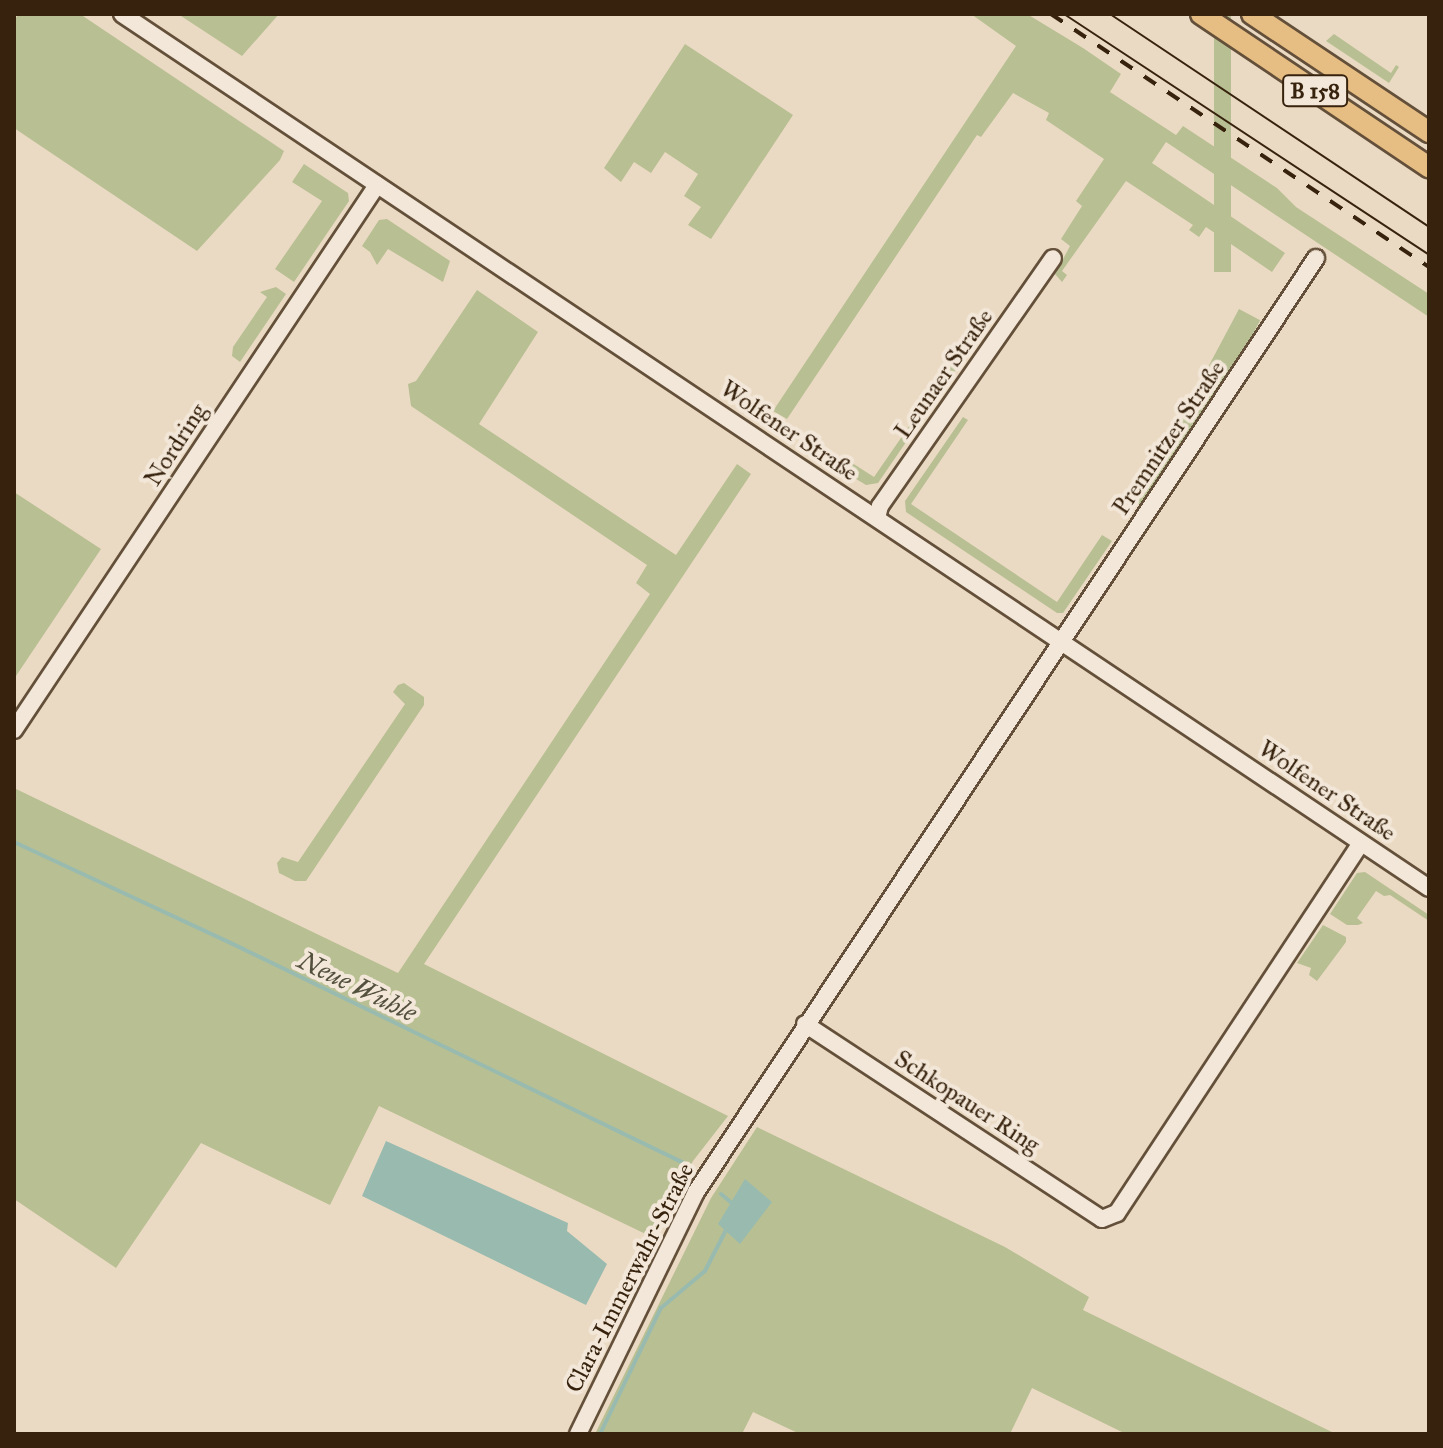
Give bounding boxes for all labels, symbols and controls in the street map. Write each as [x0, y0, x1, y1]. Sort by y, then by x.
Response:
road number: B 158 [1281, 73, 1349, 109]
street label: Leunaer Straße [889, 304, 999, 444]
street label: Premnitzer Straße [1107, 355, 1231, 521]
street label: Wolfener Straße [715, 375, 863, 487]
street label: Nordring [139, 398, 213, 492]
street label: Wolfener Straße [1253, 735, 1401, 847]
water label: Neue Wuhle [293, 945, 421, 1029]
street label: Schkopauer Ring [889, 1044, 1045, 1160]
street label: Clara-Immerwahr-Straße [560, 1159, 700, 1397]

